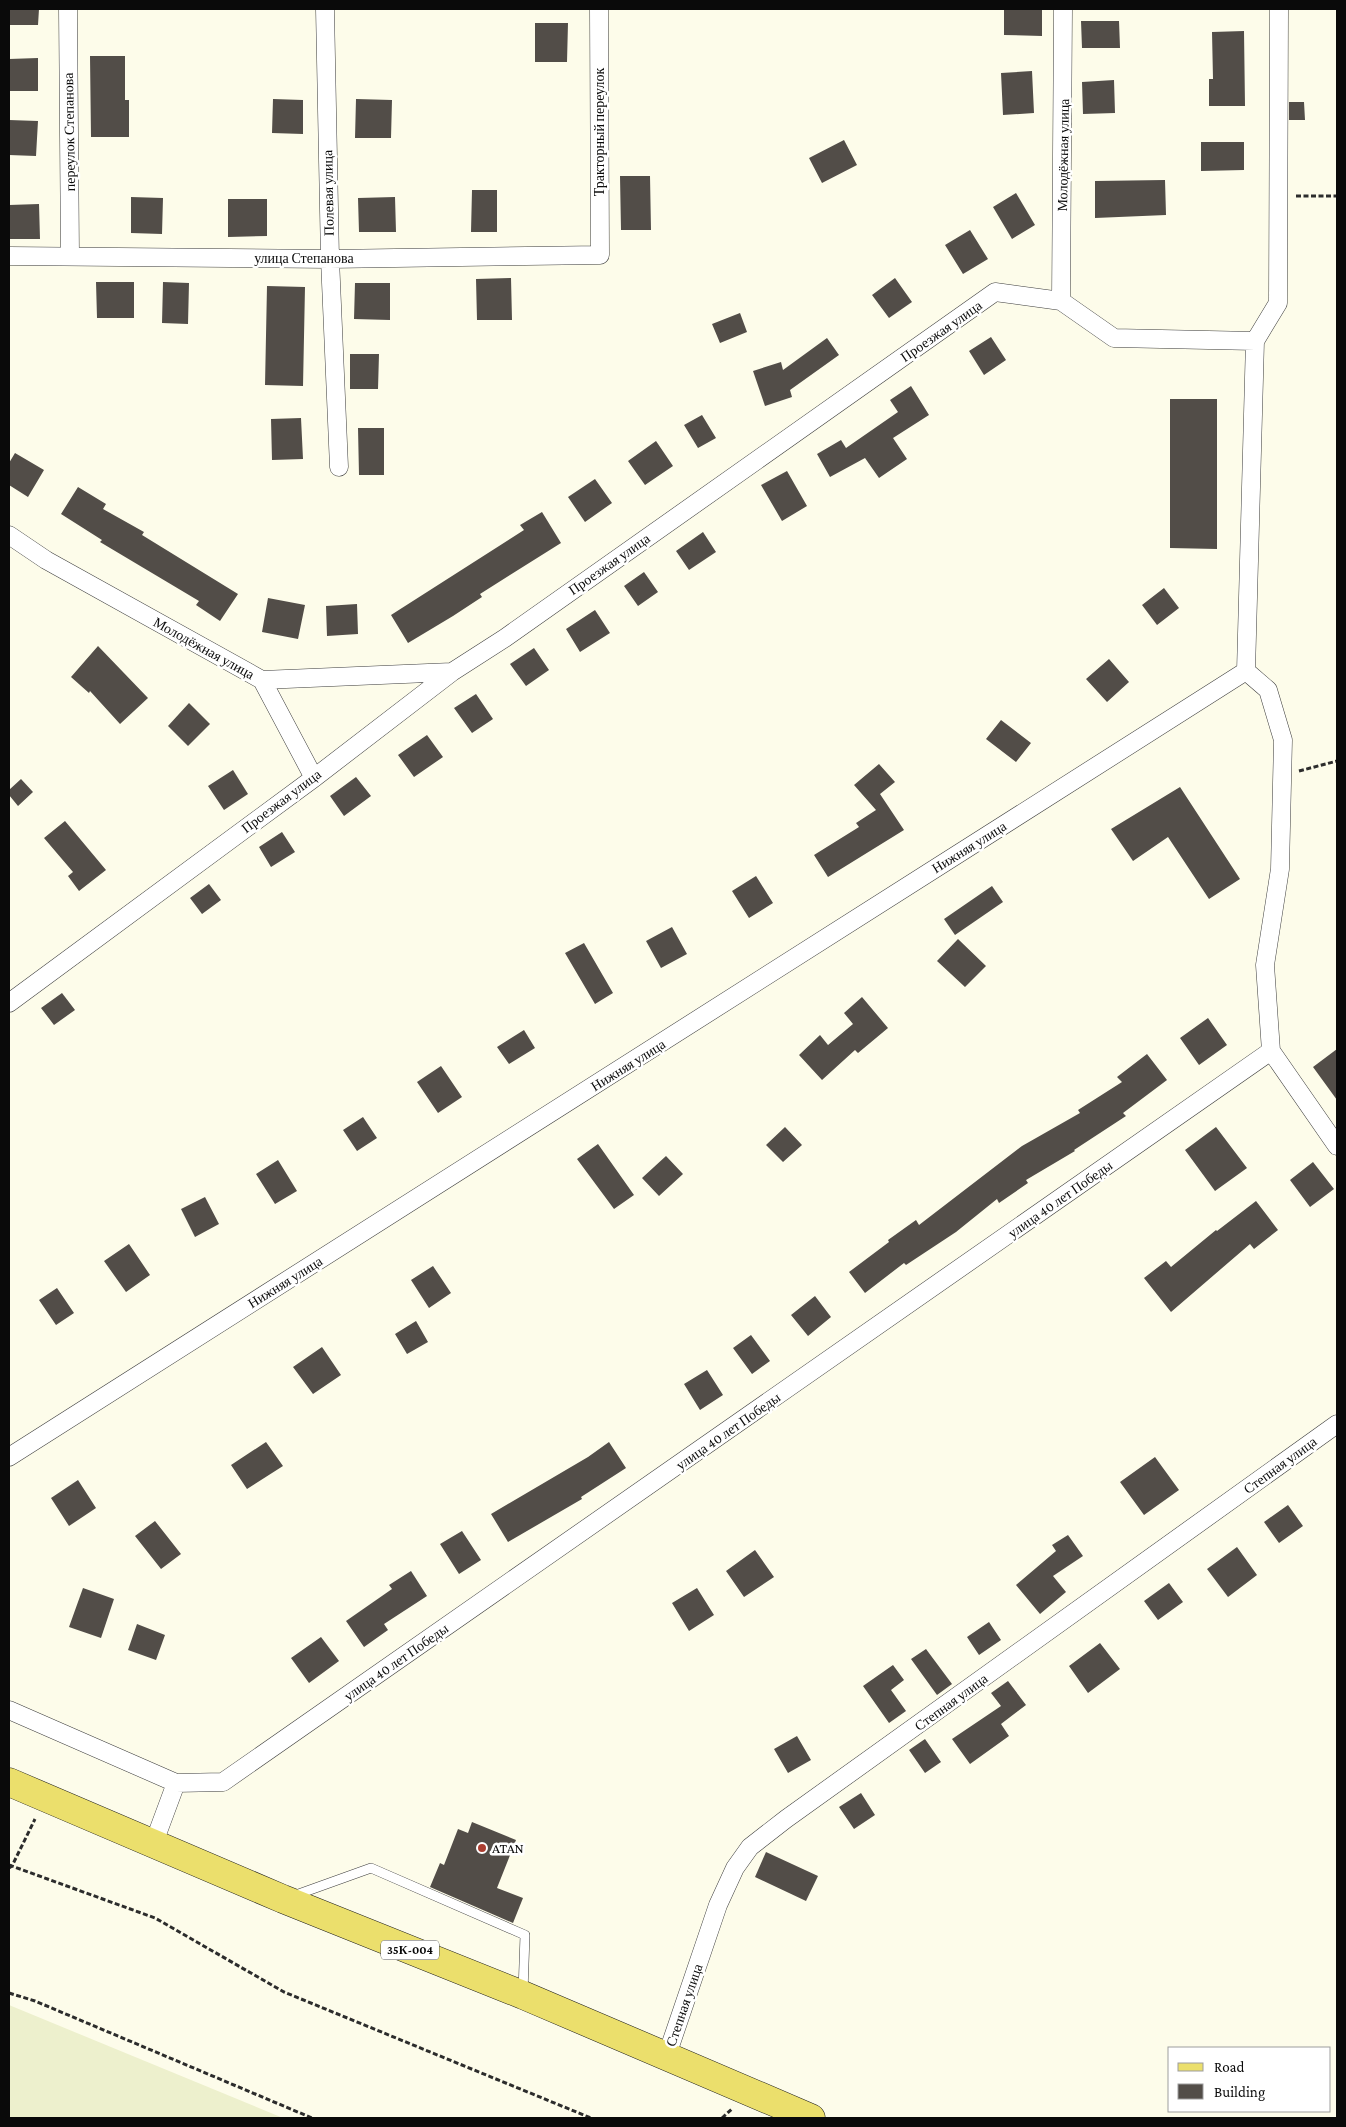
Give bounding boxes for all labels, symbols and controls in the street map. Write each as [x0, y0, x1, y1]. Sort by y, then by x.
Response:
street label: Тракторный переулок [591, 68, 607, 196]
street label: переулок Степанова [60, 72, 78, 191]
street label: Молодёжная улица [1054, 98, 1072, 212]
street label: Полевая улица [319, 149, 337, 236]
street label: улица Степанова [254, 250, 355, 266]
street label: Проезжая улица [897, 297, 985, 365]
street label: Проезжая улица [565, 530, 653, 598]
street label: Молодёжная улица [151, 614, 258, 683]
street label: Проезжая улица [238, 765, 325, 836]
street label: Нижняя улица [929, 817, 1010, 876]
street label: Нижняя улица [588, 1035, 669, 1094]
street label: улица 40 лет Победы [1005, 1157, 1116, 1241]
street label: Нижняя улица [245, 1252, 326, 1311]
street label: улица 40 лет Победы [673, 1389, 784, 1473]
street label: Степная улица [1240, 1433, 1320, 1497]
street label: улица 40 лет Победы [341, 1620, 452, 1704]
street label: Степная улица [911, 1670, 991, 1734]
place label: ATAN [492, 1840, 524, 1856]
marker: ATAN [476, 1842, 488, 1854]
road number: 35К-004 [381, 1940, 439, 1960]
street label: Степная улица [662, 1961, 706, 2048]
legend [1168, 2047, 1331, 2112]
text: Road [1214, 2059, 1245, 2075]
text: Building [1214, 2084, 1265, 2101]

